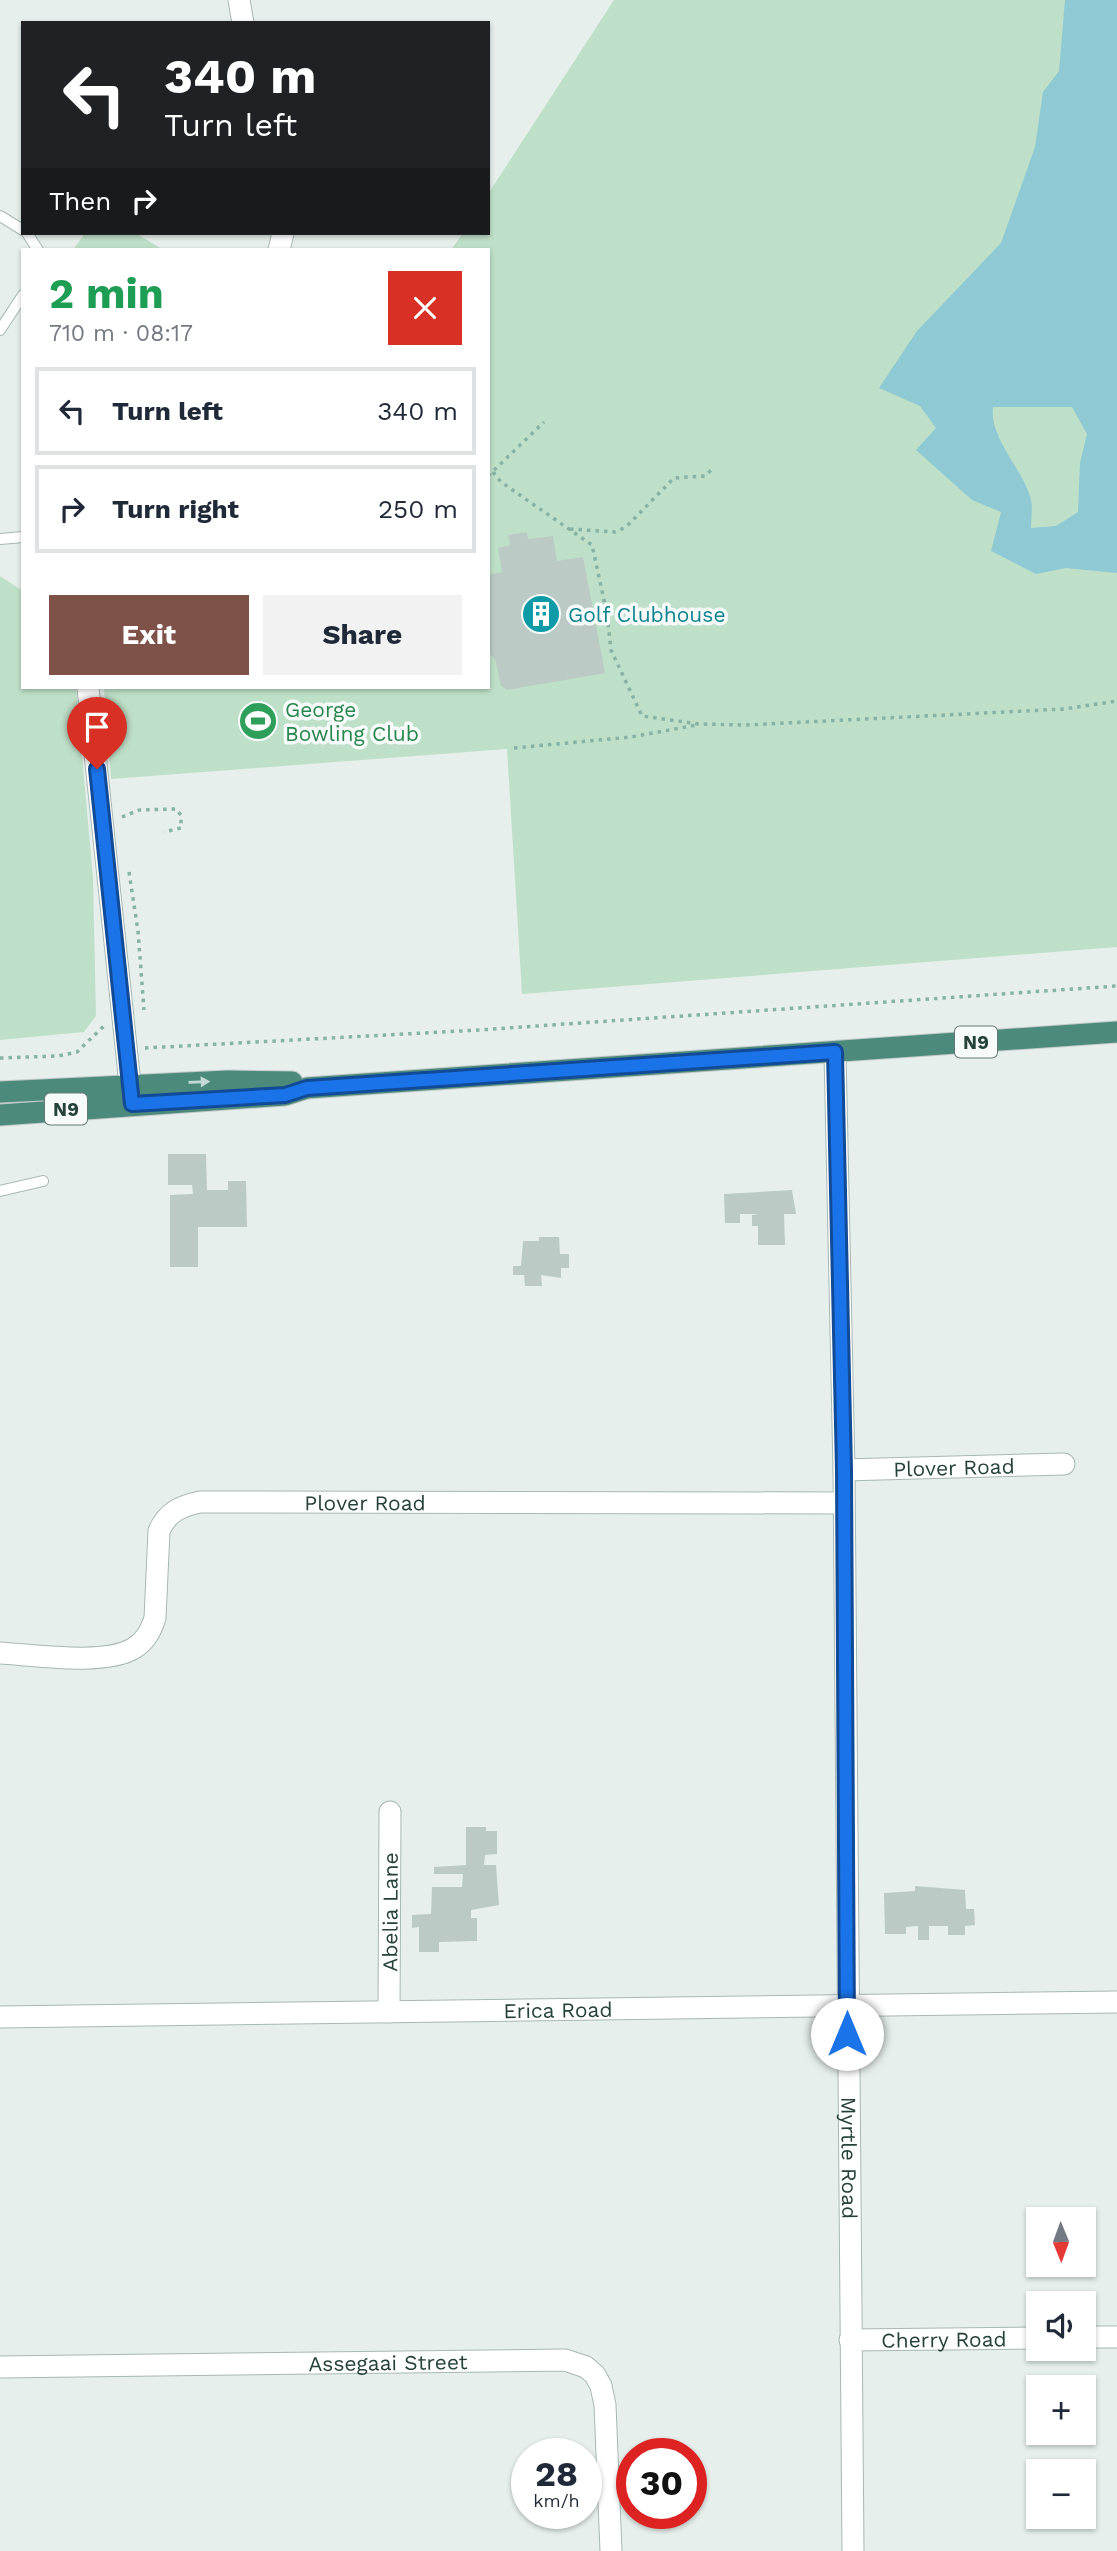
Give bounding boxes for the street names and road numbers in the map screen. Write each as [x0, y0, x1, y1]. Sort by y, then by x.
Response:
road number: N9 [955, 1026, 997, 1058]
road number: N9 [45, 1093, 87, 1124]
street label: Plover Road [893, 1453, 1015, 1481]
street label: Plover Road [304, 1490, 426, 1515]
street label: Abelia Lane [377, 1852, 402, 1972]
street label: Erica Road [503, 1996, 613, 2023]
street label: Myrtle Road [837, 2096, 863, 2219]
street label: Cherry Road [881, 2326, 1007, 2352]
street label: Assegaai Street [308, 2349, 468, 2376]

